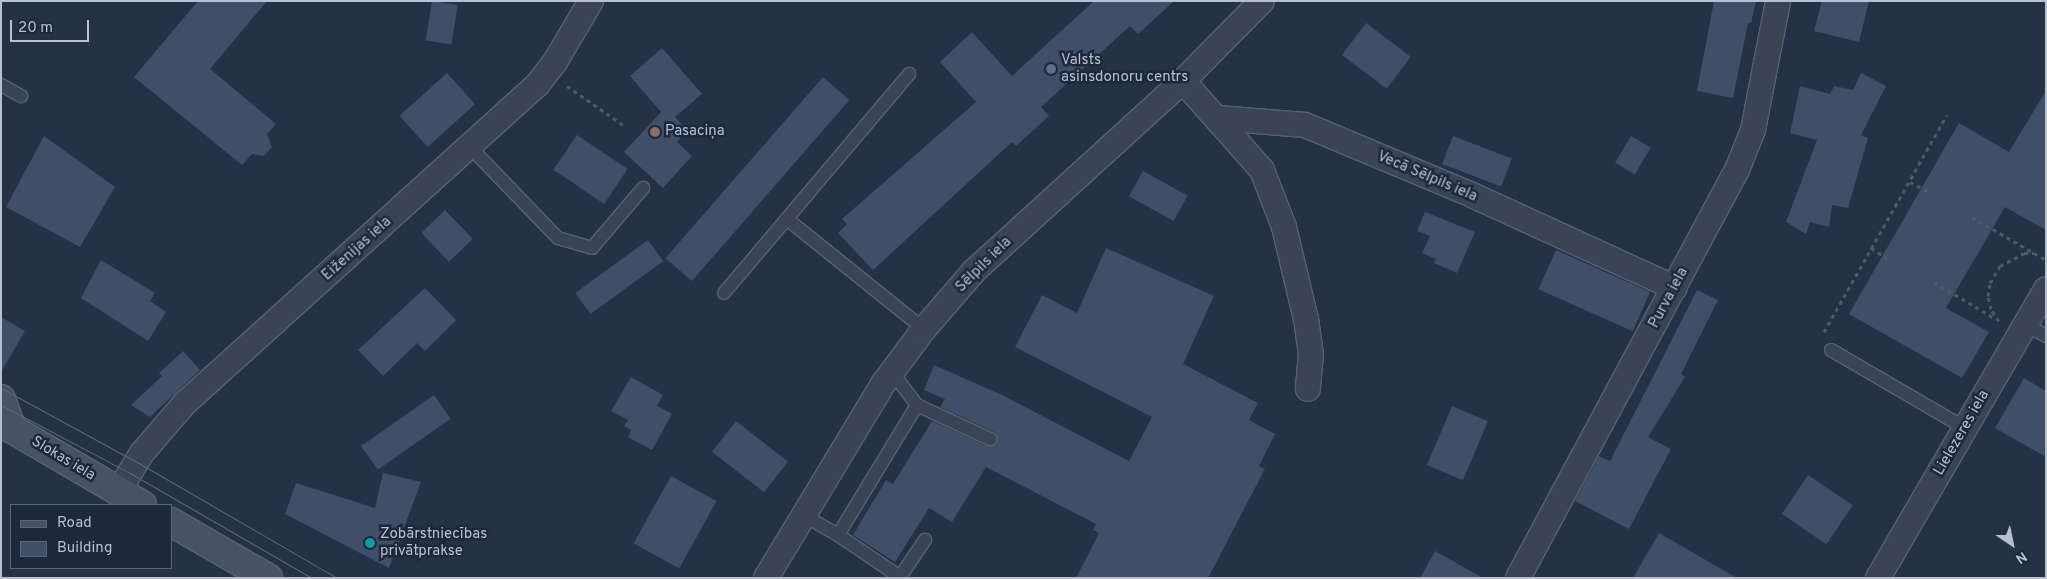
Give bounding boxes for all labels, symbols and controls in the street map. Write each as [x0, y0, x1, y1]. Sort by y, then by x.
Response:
scale bar [12, 10, 91, 42]
text: 20 m [18, 19, 53, 38]
place label: Valsts asinsdonoru centrs [1061, 51, 1188, 86]
marker: Valsts asinsdonoru centrs [1045, 63, 1057, 75]
place label: Pasaciņa [665, 123, 725, 141]
marker: Pasaciņa [649, 126, 661, 138]
street label: Vecā Sēlpils iela [1374, 148, 1480, 206]
street label: Eiženijas iela [319, 213, 395, 285]
street label: Sēlpils iela [952, 233, 1016, 297]
street label: Purva iela [1646, 265, 1692, 331]
street label: Lielezeres iela [1930, 387, 1994, 479]
street label: Slokas iela [28, 433, 98, 485]
legend [10, 504, 172, 569]
text: Road [57, 514, 92, 533]
north arrow [1987, 519, 2037, 569]
place label: Zobārstniecības privātprakse [380, 525, 487, 560]
marker: Zobārstniecības privātprakse [364, 537, 376, 549]
text: Building [57, 539, 112, 558]
text: N [2012, 547, 2030, 567]

